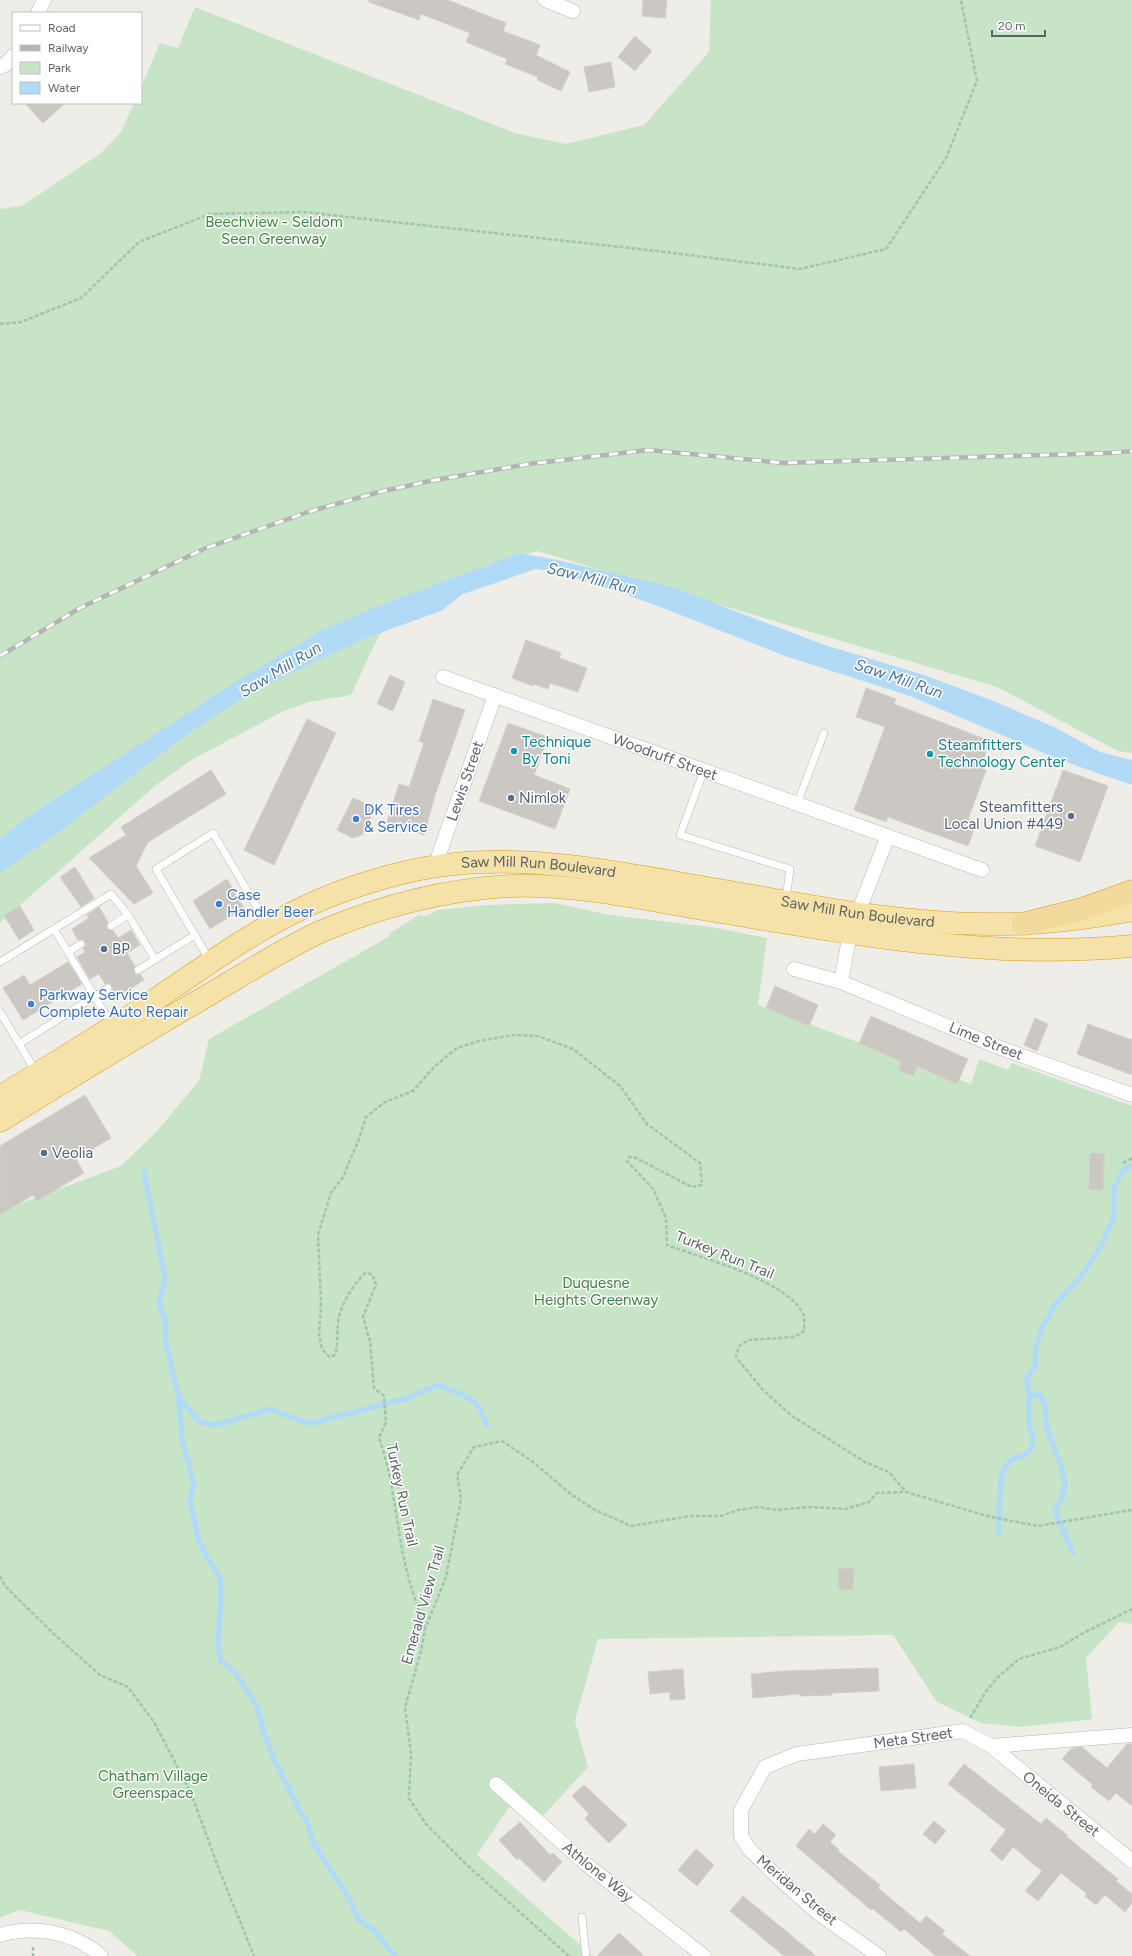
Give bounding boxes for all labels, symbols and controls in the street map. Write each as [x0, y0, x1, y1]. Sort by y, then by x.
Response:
legend [12, 12, 142, 104]
scale bar [992, 12, 1045, 38]
text: 20 m [998, 19, 1026, 33]
text: Road [48, 21, 76, 35]
text: Railway [48, 41, 89, 55]
text: Park [48, 61, 71, 75]
text: Water [48, 81, 80, 95]
park label: Beechview - Seldom Seen Greenway [205, 213, 343, 248]
water label: Saw Mill Run [545, 558, 639, 599]
water label: Saw Mill Run [236, 638, 325, 701]
water label: Saw Mill Run [852, 655, 945, 702]
street label: Woodruff Street [610, 730, 720, 784]
place label: Technique By Toni [522, 733, 591, 768]
place label: Steamfitters Technology Center [938, 736, 1066, 771]
street label: Lewis Street [443, 738, 487, 824]
marker: Technique By Toni [509, 746, 519, 756]
marker: Steamfitters Technology Center [925, 749, 935, 759]
place label: Nimlok [519, 789, 567, 807]
marker: Nimlok [506, 793, 516, 803]
place label: Steamfitters Local Union #449 [944, 798, 1063, 833]
place label: DK Tires & Service [364, 801, 427, 836]
marker: Steamfitters Local Union #449 [1066, 811, 1076, 821]
marker: DK Tires & Service [351, 814, 361, 824]
street label: Saw Mill Run Boulevard [460, 853, 617, 881]
place label: Case Handler Beer [227, 886, 314, 921]
street label: Saw Mill Run Boulevard [779, 892, 935, 931]
marker: Case Handler Beer [214, 899, 224, 909]
place label: BP [112, 940, 130, 958]
marker: BP [99, 944, 109, 954]
place label: Parkway Service Complete Auto Repair [39, 986, 188, 1021]
marker: Parkway Service Complete Auto Repair [26, 999, 36, 1009]
street label: Lime Street [946, 1018, 1026, 1064]
place label: Veolia [52, 1144, 93, 1162]
marker: Veolia [39, 1148, 49, 1158]
street label: Turkey Run Trail [673, 1227, 777, 1283]
park label: Duquesne Heights Greenway [534, 1274, 658, 1309]
street label: Turkey Run Trail [382, 1442, 422, 1548]
street label: Emerald View Trail [397, 1544, 449, 1666]
street label: Meta Street [872, 1723, 954, 1752]
park label: Chatham Village Greenspace [98, 1767, 208, 1802]
street label: Oneida Street [1019, 1767, 1103, 1841]
street label: Athlone Way [559, 1838, 637, 1906]
street label: Meridan Street [753, 1851, 841, 1929]

